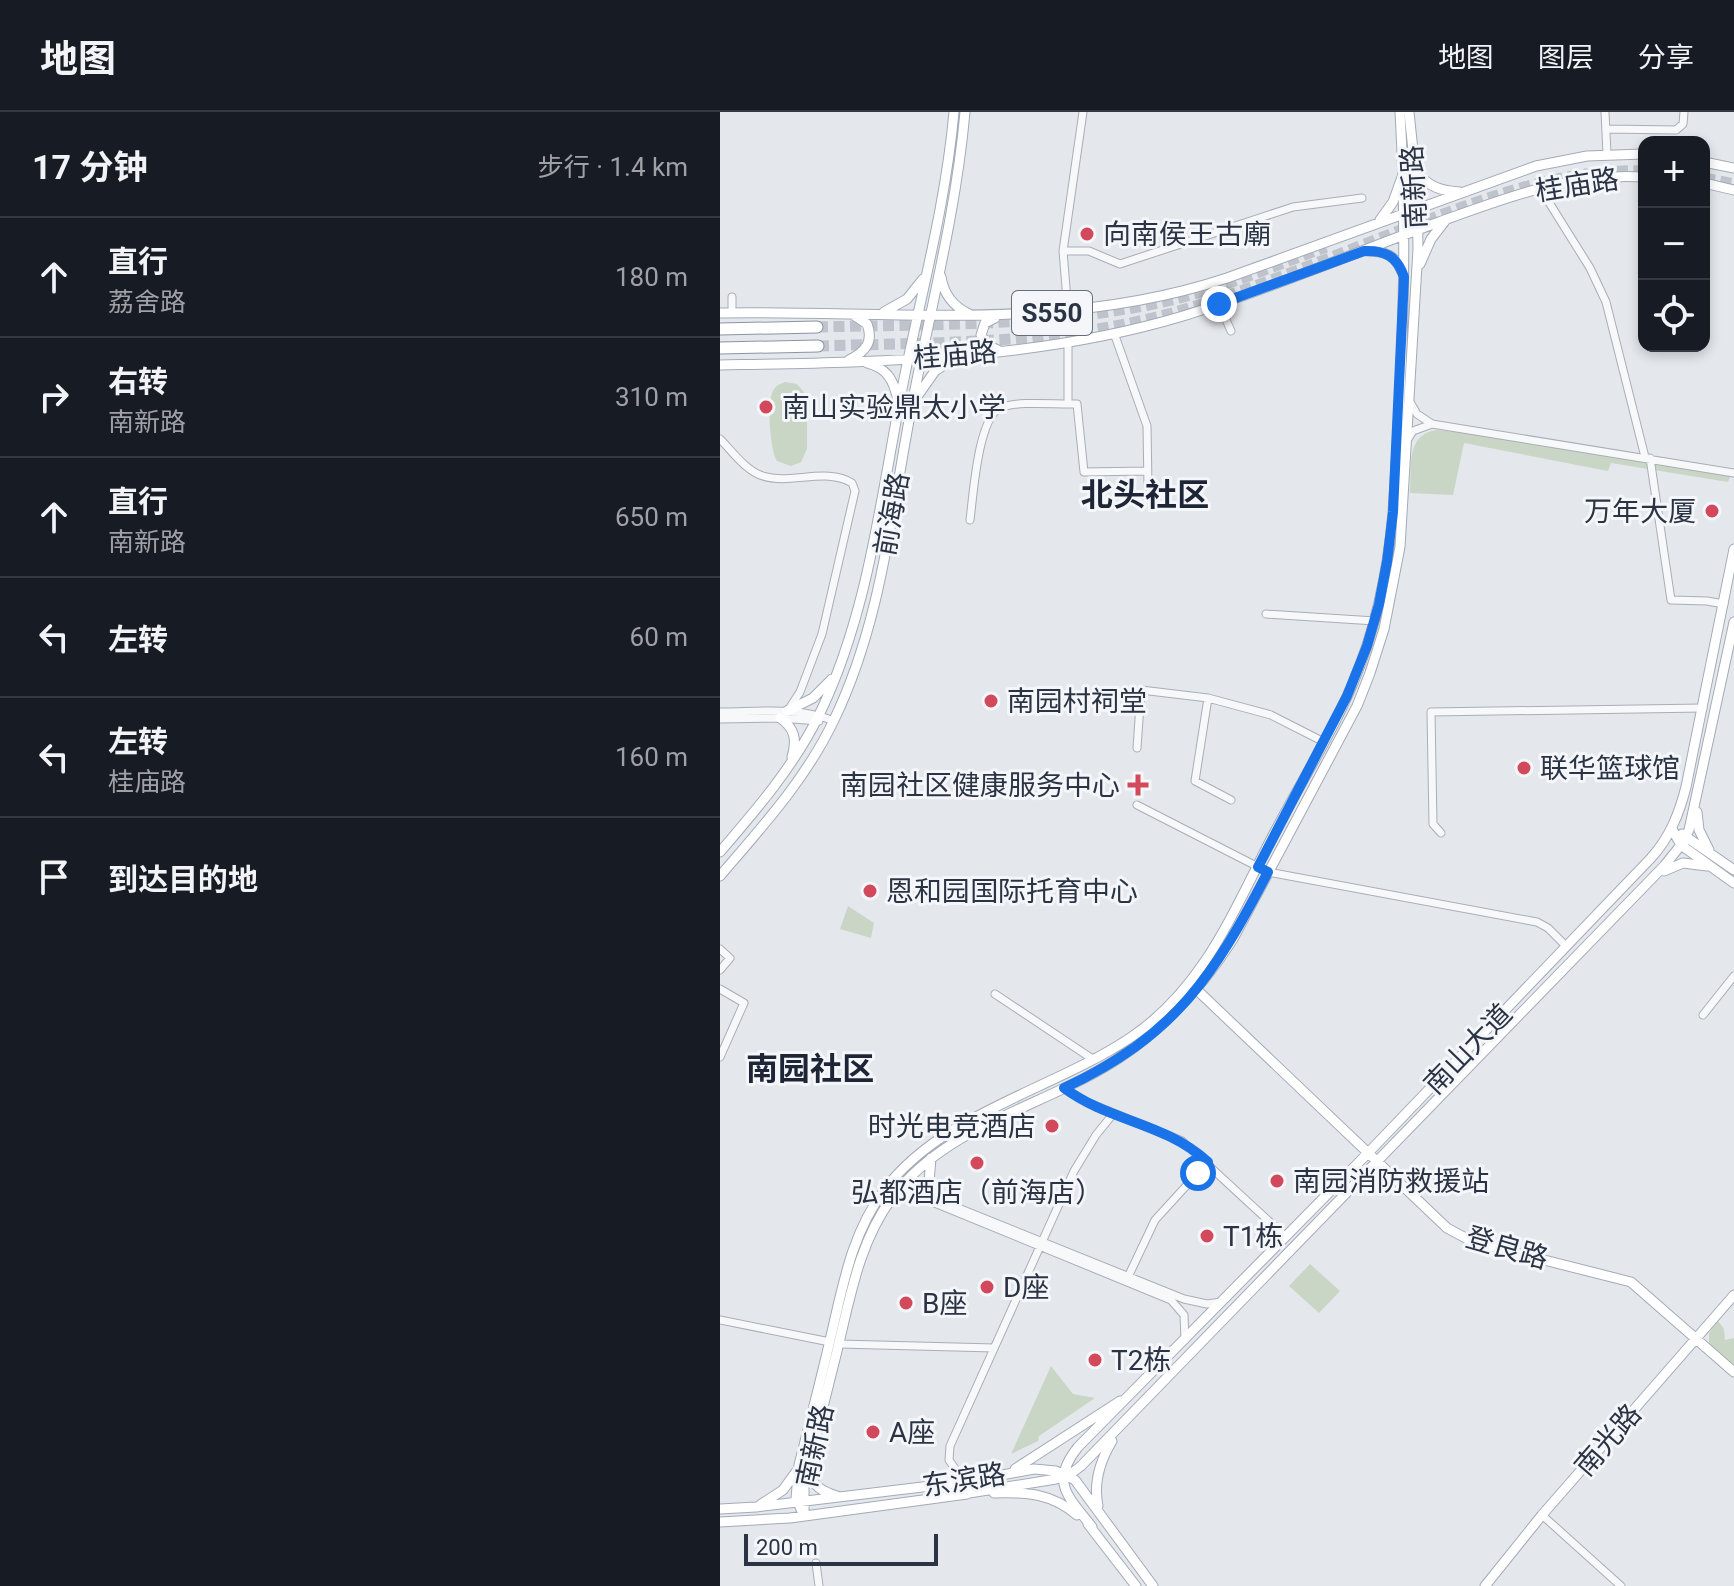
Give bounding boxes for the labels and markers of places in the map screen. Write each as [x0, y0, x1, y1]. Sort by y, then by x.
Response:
place label: 向南侯王古廟 [1103, 218, 1271, 251]
marker: 向南侯王古廟 [1078, 225, 1096, 243]
place label: 南山实验鼎太小学 [782, 391, 1006, 424]
marker: 南山实验鼎太小学 [757, 398, 775, 416]
place label: 万年大厦 [1584, 495, 1696, 528]
marker: 万年大厦 [1703, 502, 1721, 520]
place label: 南园村祠堂 [1007, 685, 1147, 718]
marker: 南园村祠堂 [982, 692, 1000, 710]
place label: 联华篮球馆 [1540, 752, 1680, 785]
marker: 联华篮球馆 [1515, 759, 1533, 777]
place label: 南园社区健康服务中心 [840, 769, 1120, 802]
marker: 南园社区健康服务中心 [1127, 774, 1149, 796]
place label: 恩和园国际托育中心 [886, 875, 1138, 908]
marker: 恩和园国际托育中心 [861, 882, 879, 900]
place label: 时光电竞酒店 [868, 1110, 1036, 1143]
marker: 时光电竞酒店 [1043, 1117, 1061, 1135]
marker: 弘都酒店（前海店） [968, 1154, 986, 1172]
place label: 南园消防救援站 [1293, 1165, 1489, 1198]
marker: 南园消防救援站 [1268, 1172, 1286, 1190]
place label: 弘都酒店（前海店） [851, 1176, 1103, 1209]
place label: T1栋 [1223, 1220, 1283, 1253]
marker: T1栋 [1198, 1227, 1216, 1245]
place label: D座 [1003, 1271, 1049, 1304]
marker: D座 [978, 1278, 996, 1296]
place label: B座 [922, 1287, 967, 1320]
marker: B座 [897, 1294, 915, 1312]
place label: T2栋 [1111, 1344, 1171, 1377]
marker: T2栋 [1086, 1351, 1104, 1369]
place label: A座 [889, 1416, 935, 1449]
marker: A座 [864, 1423, 882, 1441]

